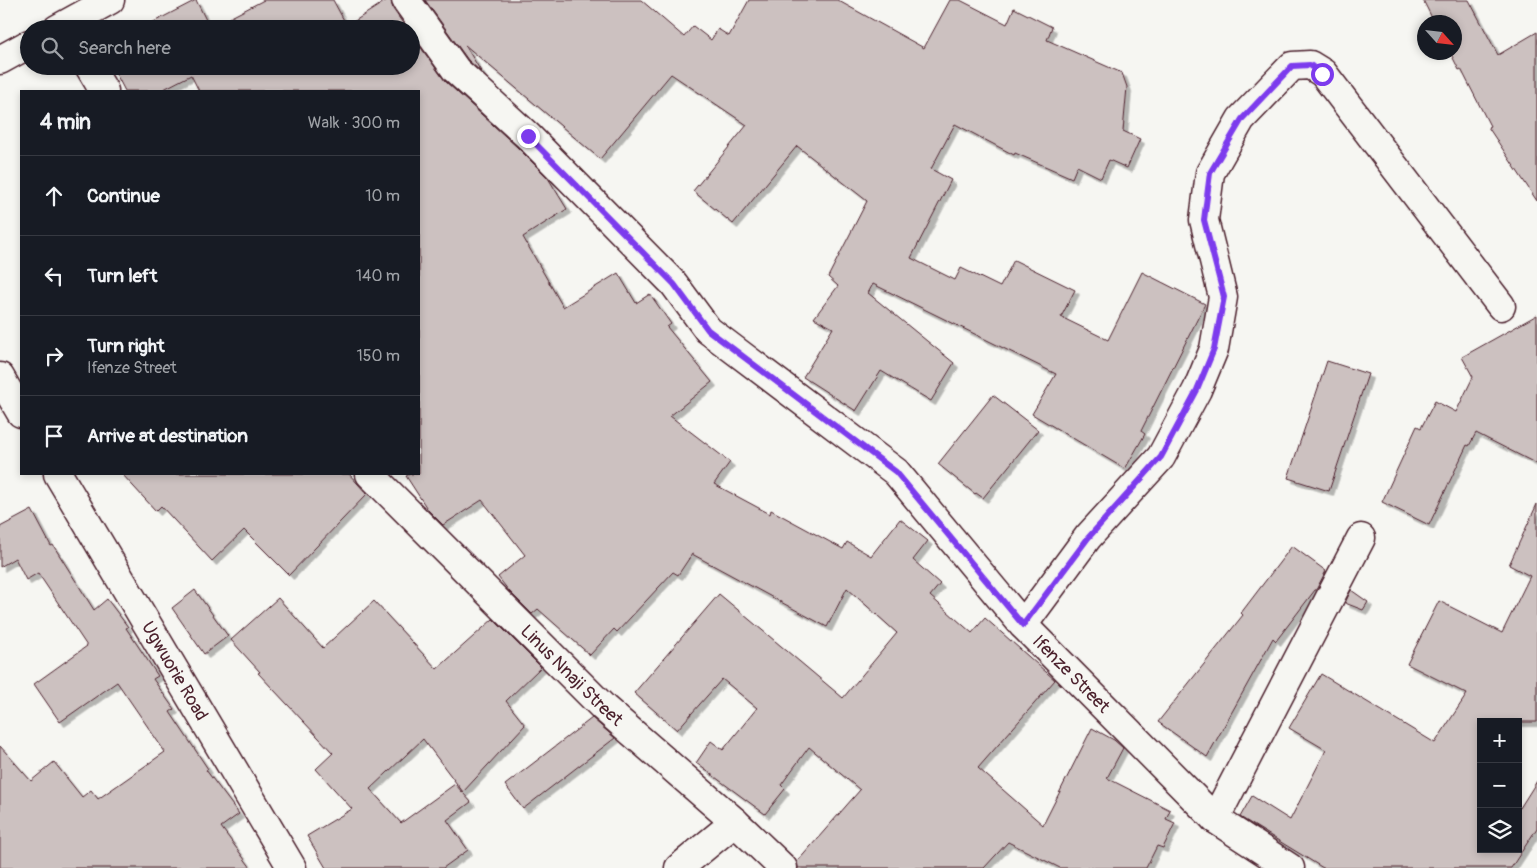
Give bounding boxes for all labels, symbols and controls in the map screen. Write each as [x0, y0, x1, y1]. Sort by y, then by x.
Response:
north arrow [1417, 15, 1462, 60]
search box [20, 20, 420, 75]
icon: search [38, 34, 66, 62]
text: Search here [78, 36, 171, 60]
route start [1311, 63, 1334, 86]
text: 4 min [40, 109, 91, 136]
text: Walk · 300 m [308, 113, 400, 133]
route end [517, 125, 540, 148]
icon: ahead [40, 182, 68, 210]
text: Continue [87, 184, 160, 208]
text: 10 m [365, 186, 400, 206]
icon: left [40, 262, 68, 290]
text: Turn left [87, 264, 157, 288]
text: 140 m [356, 266, 400, 286]
text: Turn right [87, 334, 165, 358]
icon: right [40, 342, 68, 370]
text: 150 m [356, 346, 400, 366]
text: Ifenze Street [87, 358, 177, 378]
icon: arrive [40, 422, 68, 450]
text: Arrive at destination [87, 424, 248, 448]
street label: Ugwuorie Road [136, 617, 213, 725]
street label: Linus Nnaji Street [515, 620, 628, 732]
street label: Ifenze Street [1027, 630, 1115, 719]
map controls [1477, 718, 1522, 853]
button: + [1477, 718, 1522, 763]
button: − [1477, 763, 1522, 808]
button: layers [1477, 808, 1522, 853]

